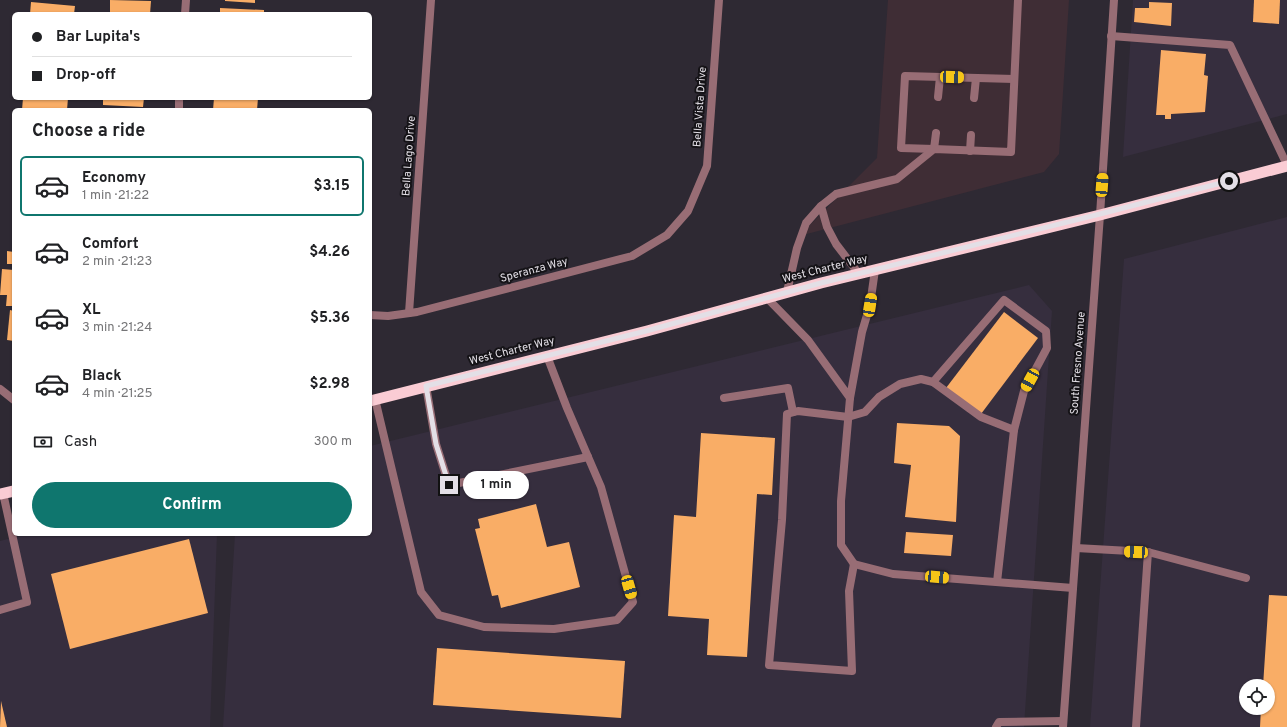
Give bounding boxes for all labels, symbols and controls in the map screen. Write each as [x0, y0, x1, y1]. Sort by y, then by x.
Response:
text: Bar Lupita's [56, 28, 140, 47]
text: Drop-off [56, 66, 116, 85]
street label: Bella Vista Drive [690, 66, 710, 148]
car [940, 71, 964, 83]
street label: Bella Lago Drive [399, 115, 419, 197]
text: Choose a ride [32, 120, 145, 143]
icon: car [34, 168, 70, 204]
text: Economy [82, 169, 146, 188]
route start [1220, 172, 1238, 190]
car [1095, 173, 1109, 197]
text: $3.15 [313, 177, 350, 196]
text: 1 min · 21:22 [82, 188, 149, 204]
icon: car [34, 234, 70, 270]
text: Comfort [82, 235, 139, 254]
text: $4.26 [309, 243, 350, 262]
street label: West Charter Way [781, 252, 869, 286]
text: 2 min · 21:23 [82, 254, 152, 270]
street label: Speranza Way [499, 254, 570, 286]
car [862, 292, 878, 318]
icon: car [34, 300, 70, 336]
text: XL [82, 301, 100, 320]
text: $5.36 [310, 309, 350, 328]
street label: South Fresno Avenue [1067, 311, 1089, 415]
text: 3 min · 21:24 [82, 320, 152, 336]
street label: West Charter Way [468, 334, 556, 368]
icon: car [34, 366, 70, 402]
text: Black [82, 367, 122, 386]
car [1019, 367, 1041, 393]
text: $2.98 [309, 375, 350, 394]
text: 4 min · 21:25 [82, 386, 153, 402]
icon: cash [32, 431, 54, 453]
text: Cash [64, 433, 97, 452]
text: 300 m [314, 434, 352, 450]
callout: 1 min [463, 471, 529, 499]
route end [440, 476, 458, 494]
text: 1 min [480, 477, 512, 493]
button: Confirm [32, 482, 352, 528]
car [1124, 545, 1148, 559]
car [925, 570, 949, 584]
car [620, 574, 638, 600]
map controls [1239, 679, 1275, 715]
button: locate [1239, 679, 1275, 715]

